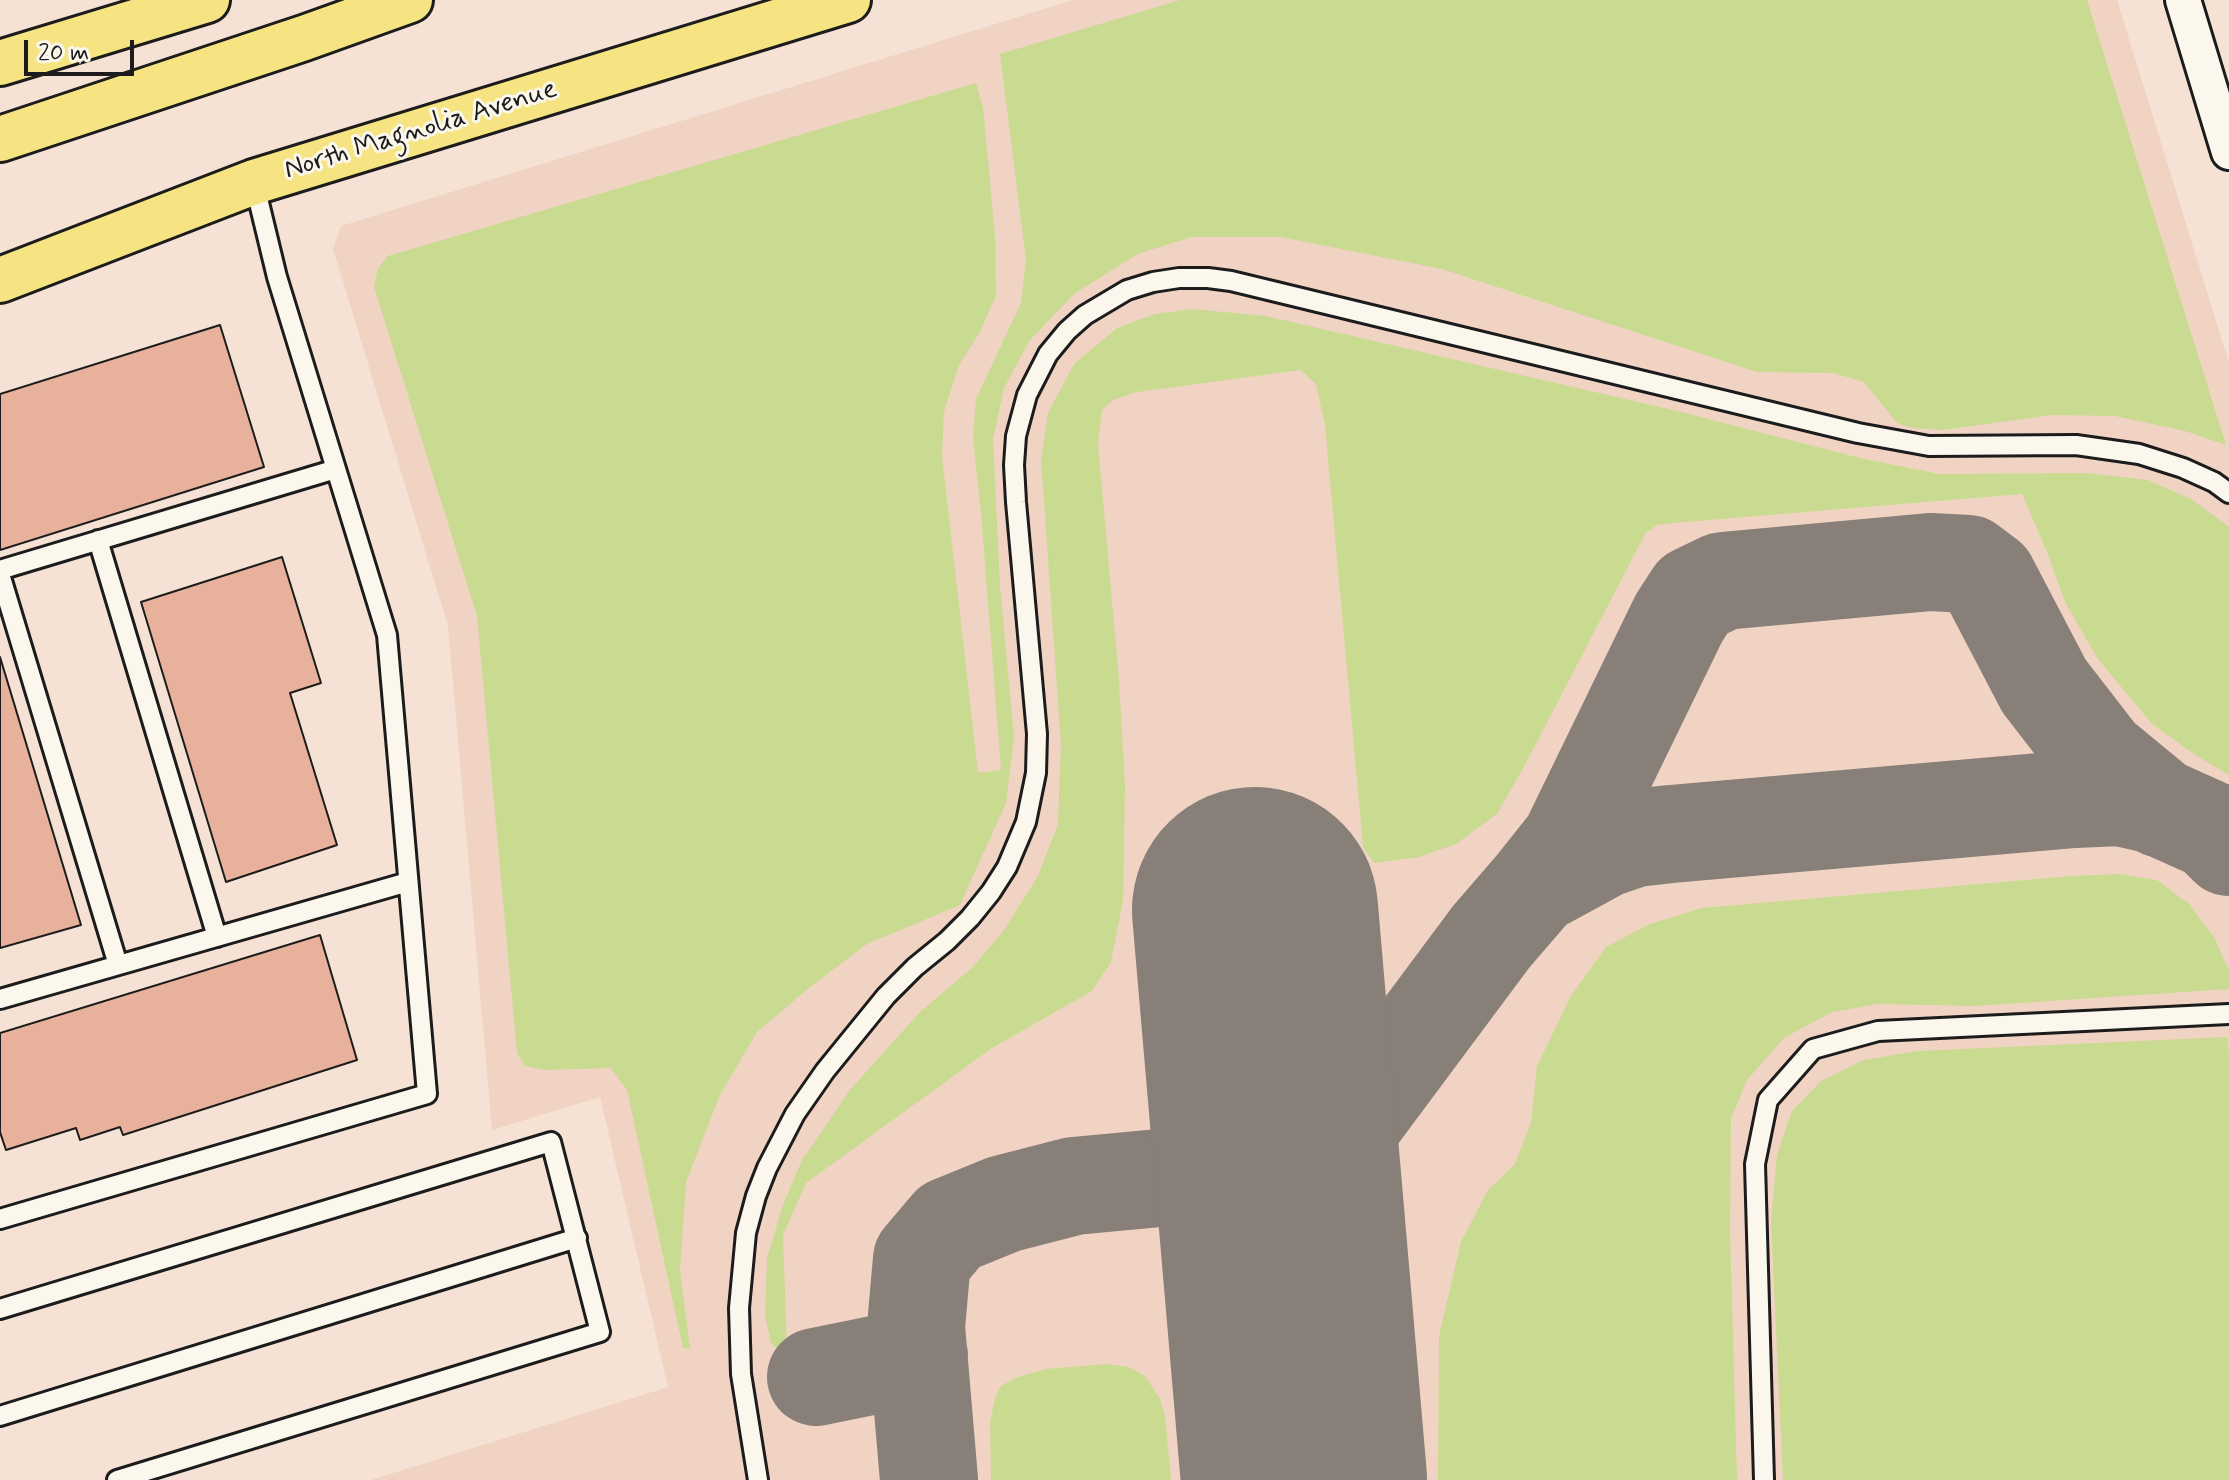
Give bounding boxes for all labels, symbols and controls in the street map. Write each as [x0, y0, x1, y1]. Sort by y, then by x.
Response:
scale bar [28, 24, 138, 74]
text: 20 m [38, 38, 89, 69]
street label: North Magnolia Avenue [281, 74, 561, 188]

